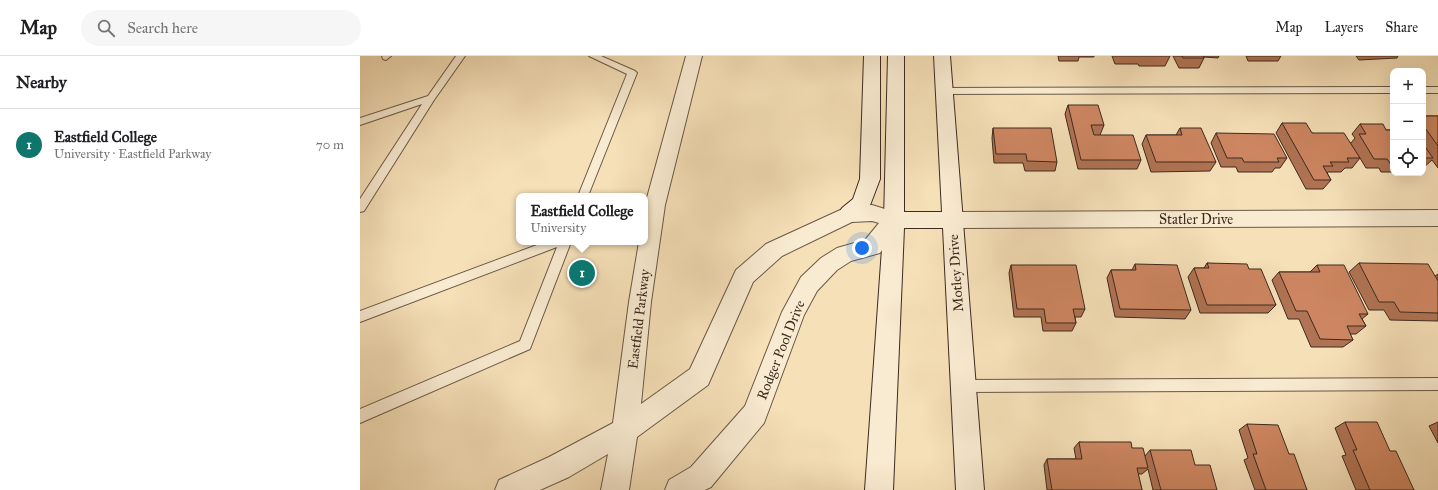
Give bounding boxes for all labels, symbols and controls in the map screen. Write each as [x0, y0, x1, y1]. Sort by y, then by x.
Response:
search box [81, 10, 361, 46]
text: Map [20, 16, 57, 39]
icon: search [95, 17, 117, 39]
text: Search here [127, 19, 198, 37]
text: Map [1275, 19, 1303, 36]
text: Layers [1325, 19, 1363, 36]
text: Share [1385, 19, 1418, 36]
map controls [1390, 68, 1426, 176]
button: + [1390, 68, 1426, 104]
text: Nearby [16, 72, 67, 93]
button: − [1390, 104, 1426, 140]
text: Eastfield College [54, 128, 157, 146]
text: 1 [26, 137, 32, 153]
text: 70 m [316, 137, 344, 153]
button: locate [1390, 140, 1426, 176]
text: University · Eastfield Parkway [54, 146, 211, 162]
popup [516, 193, 648, 245]
text: Eastfield College [531, 202, 633, 220]
street label: Statler Drive [1159, 211, 1233, 228]
text: University [531, 220, 586, 236]
street label: Motley Drive [945, 233, 967, 312]
your location [852, 238, 872, 258]
pin: 1 [569, 258, 595, 288]
street label: Eastfield Parkway [624, 268, 654, 370]
street label: Rodger Pool Drive [753, 298, 809, 402]

